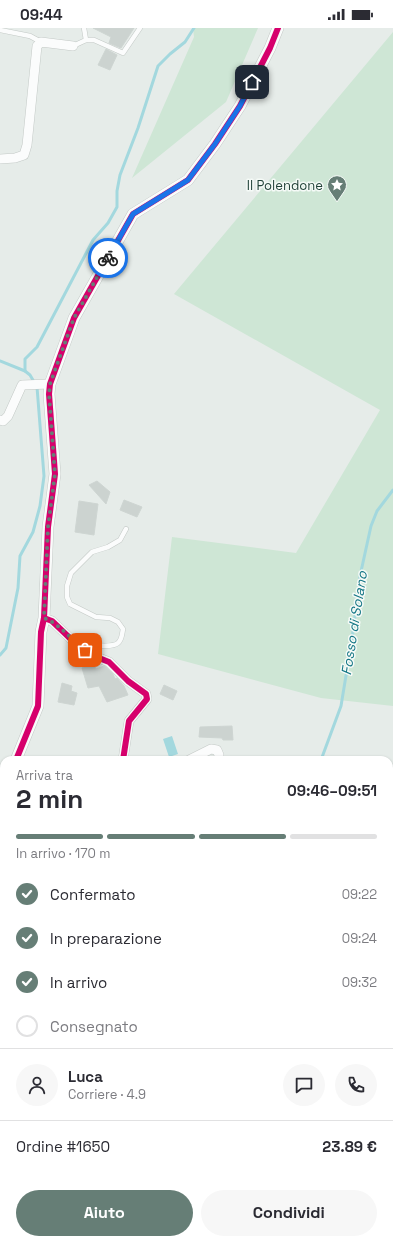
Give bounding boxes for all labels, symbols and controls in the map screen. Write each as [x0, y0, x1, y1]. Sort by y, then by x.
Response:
text: 09:44 [20, 5, 63, 24]
pin [235, 65, 269, 99]
icon: home [241, 71, 263, 93]
place icon: Il Polendone [326, 174, 348, 202]
place label: Il Polendone [247, 177, 323, 194]
courier [88, 238, 128, 278]
icon: bike [97, 247, 119, 269]
water label: Fosso di Solano [337, 569, 371, 676]
pin [68, 633, 102, 667]
icon: bag [74, 639, 96, 661]
text: Arriva tra [16, 767, 73, 784]
text: 09:46–09:51 [287, 781, 377, 800]
text: 2 min [16, 782, 83, 816]
text: In arrivo · 170 m [16, 845, 110, 862]
icon: check [16, 883, 38, 905]
text: Confermato [50, 885, 136, 904]
text: 09:22 [342, 886, 377, 903]
icon: check [16, 927, 38, 949]
text: In preparazione [50, 929, 162, 948]
text: 09:24 [342, 930, 377, 947]
icon: check [16, 971, 38, 993]
text: In arrivo [50, 973, 107, 992]
text: 09:32 [342, 974, 377, 991]
text: Consegnato [50, 1017, 138, 1036]
button: person [16, 1064, 58, 1106]
button: chat [283, 1064, 325, 1106]
button: phone [335, 1064, 377, 1106]
text: Luca [68, 1067, 103, 1086]
text: Corriere · 4.9 [68, 1086, 146, 1103]
text: Ordine #1650 [16, 1137, 110, 1156]
text: 23.89 € [322, 1137, 377, 1156]
button: Aiuto [16, 1190, 193, 1236]
button: Condividi [201, 1190, 377, 1236]

